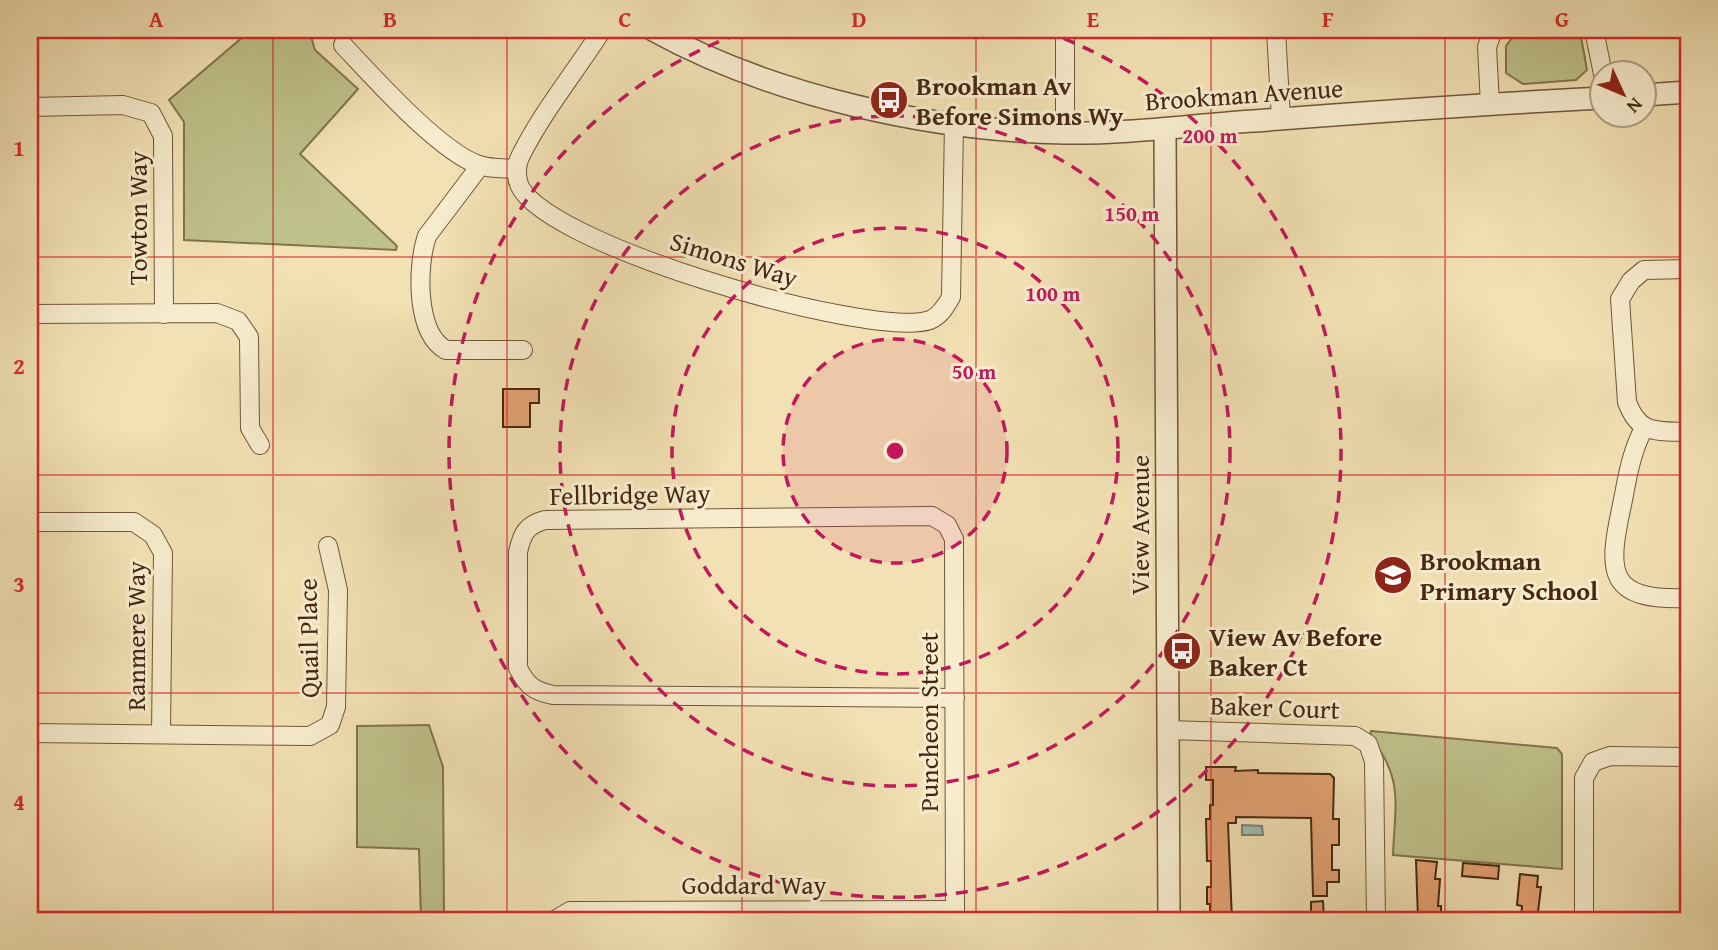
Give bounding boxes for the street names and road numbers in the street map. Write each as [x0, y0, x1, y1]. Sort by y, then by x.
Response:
street label: Brookman Avenue [1144, 68, 1344, 120]
street label: Towton Way [118, 151, 157, 285]
street label: Simons Way [665, 221, 803, 297]
street label: View Avenue [1120, 455, 1159, 595]
street label: Fellbridge Way [549, 473, 711, 515]
street label: Ranmere Way [116, 561, 155, 711]
street label: Quail Place [287, 578, 329, 698]
street label: Puncheon Street [909, 632, 948, 812]
street label: Baker Court [1209, 685, 1341, 729]
street label: Goddard Way [681, 865, 827, 904]

